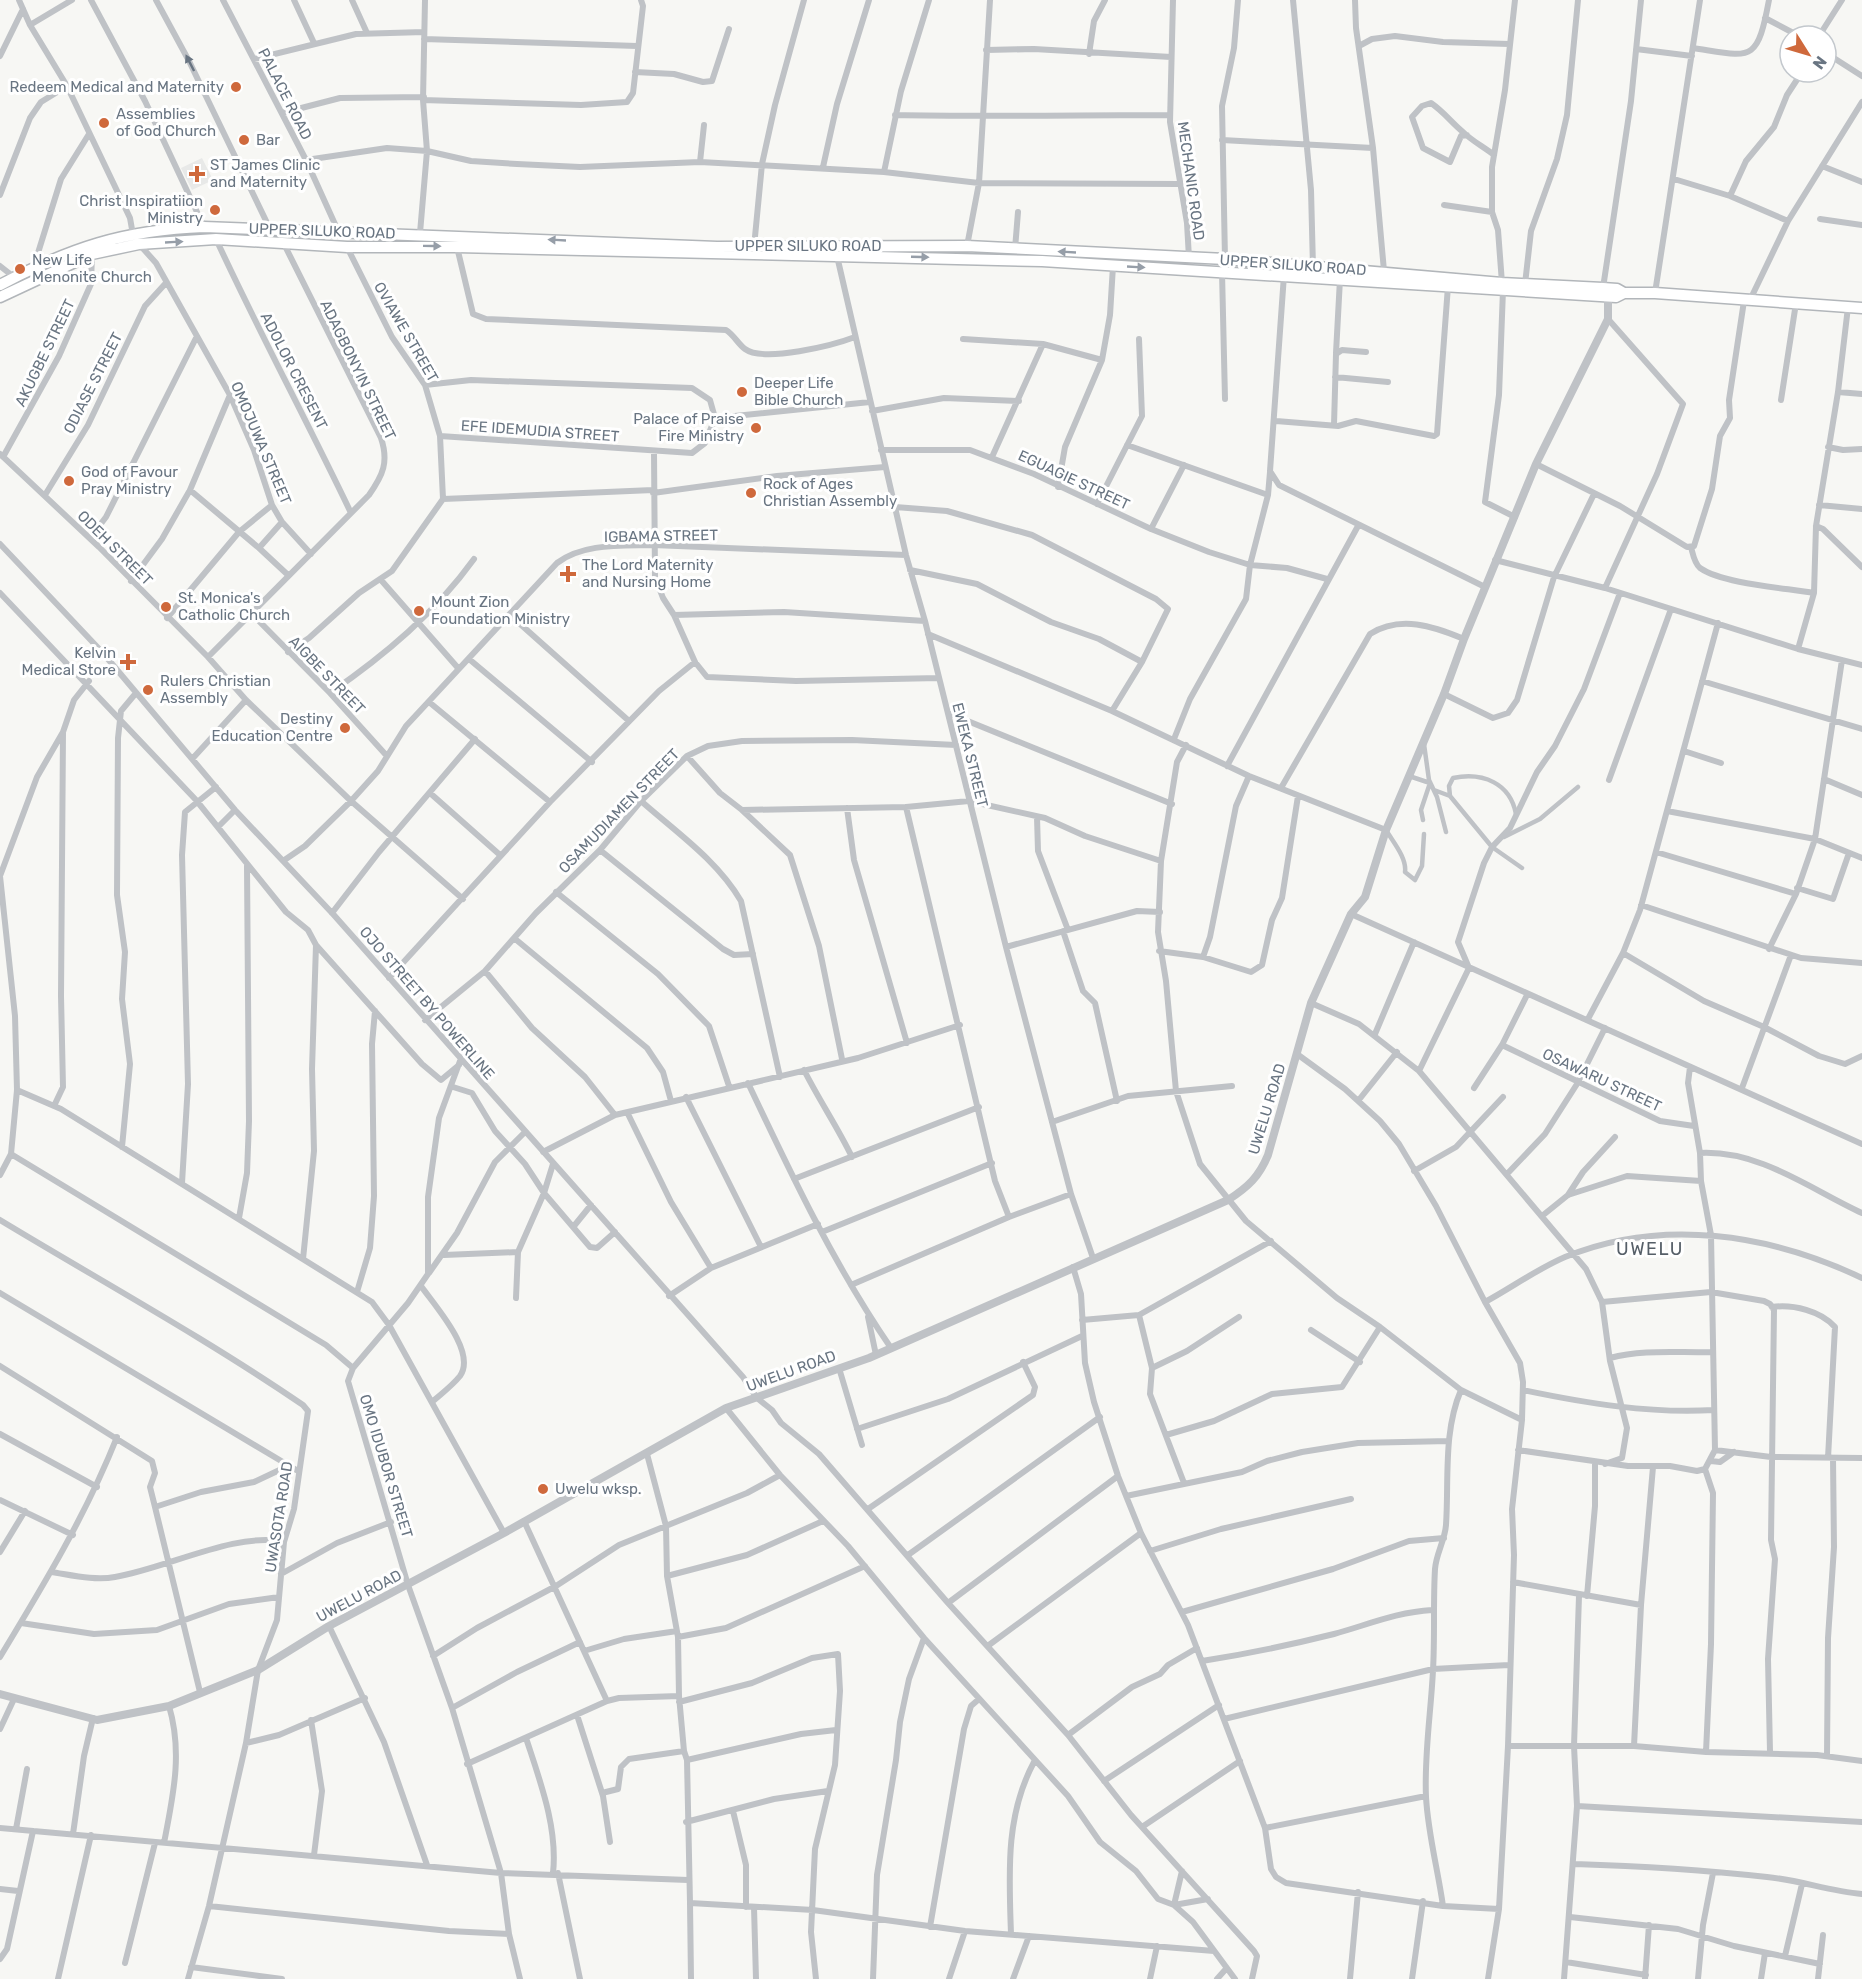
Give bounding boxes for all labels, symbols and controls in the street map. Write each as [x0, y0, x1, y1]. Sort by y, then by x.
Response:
north arrow [1778, 24, 1838, 84]
street label: PALACE ROAD [254, 45, 316, 143]
text: N [1809, 52, 1831, 73]
one-way arrow [185, 54, 195, 71]
place label: Redeem Medical and Maternity [9, 78, 224, 96]
marker: Redeem Medical and Maternity [229, 80, 243, 94]
place label: Assemblies of God Church [116, 105, 216, 140]
marker: Assemblies of God Church [97, 116, 111, 130]
street label: MECHANIC ROAD [1174, 120, 1208, 242]
place label: Bar [256, 131, 280, 149]
marker: Bar [237, 133, 251, 147]
place label: ST James Clinic and Maternity [210, 156, 320, 191]
marker: ST James Clinic and Maternity [188, 165, 206, 183]
place label: Christ Inspiratiion Ministry [79, 192, 203, 227]
marker: Christ Inspiratiion Ministry [208, 203, 222, 217]
street label: UPPER SILUKO ROAD [248, 219, 396, 243]
one-way arrow [548, 235, 567, 244]
one-way arrow [164, 237, 183, 246]
street label: UPPER SILUKO ROAD [735, 237, 881, 255]
one-way arrow [422, 241, 441, 251]
one-way arrow [1057, 247, 1076, 256]
place label: New Life Menonite Church [32, 251, 152, 286]
street label: UPPER SILUKO ROAD [1219, 251, 1367, 279]
one-way arrow [911, 252, 930, 262]
marker: New Life Menonite Church [13, 262, 27, 276]
one-way arrow [1127, 262, 1146, 271]
street label: OVIAWE STREET [370, 279, 442, 386]
street label: AKUGBE STREET [11, 296, 79, 410]
street label: ADAGBONYIN STREET [316, 297, 400, 443]
street label: ADOLOR CRESENT [257, 309, 331, 433]
street label: ODIASE STREET [60, 329, 126, 437]
place label: Deeper Life Bible Church [754, 374, 843, 409]
street label: OMOJUWA STREET [227, 379, 295, 507]
marker: Deeper Life Bible Church [735, 385, 749, 399]
place label: Palace of Praise Fire Ministry [633, 410, 744, 445]
street label: EFE IDEMUDIA STREET [460, 416, 620, 446]
marker: Palace of Praise Fire Ministry [749, 421, 763, 435]
street label: EGUAGIE STREET [1015, 446, 1133, 514]
place label: God of Favour Pray Ministry [81, 463, 178, 498]
marker: God of Favour Pray Ministry [62, 474, 76, 488]
place label: Rock of Ages Christian Assembly [763, 475, 897, 510]
marker: Rock of Ages Christian Assembly [744, 486, 758, 500]
street label: ODEH STREET [74, 507, 156, 589]
street label: IGBAMA STREET [604, 526, 719, 546]
place label: The Lord Maternity and Nursing Home [582, 556, 714, 591]
marker: The Lord Maternity and Nursing Home [559, 565, 577, 583]
place label: St. Monica's Catholic Church [178, 589, 290, 624]
place label: Mount Zion Foundation Ministry [431, 593, 570, 628]
marker: St. Monica's Catholic Church [159, 600, 173, 614]
marker: Mount Zion Foundation Ministry [412, 604, 426, 618]
street label: AIGBE STREET [285, 632, 369, 718]
place label: Kelvin Medical Store [21, 644, 116, 679]
marker: Kelvin Medical Store [121, 655, 135, 669]
place label: Rulers Christian Assembly [160, 672, 271, 707]
marker: Rulers Christian Assembly [141, 683, 155, 697]
street label: EWEKA STREET [948, 701, 992, 809]
place label: Destiny Education Centre [211, 710, 333, 745]
marker: Destiny Education Centre [338, 721, 352, 735]
street label: OSAMUDIAMEN STREET [555, 745, 683, 877]
street label: OJO STREET BY POWERLINE [356, 923, 498, 1083]
street label: OSAWARU STREET [1540, 1045, 1665, 1116]
street label: UWELU ROAD [1245, 1061, 1289, 1157]
district label: UWELU [1616, 1238, 1684, 1260]
street label: UWELU ROAD [744, 1346, 838, 1396]
street label: OMO IDUBOR STREET [356, 1392, 416, 1540]
street label: UWASOTA ROAD [261, 1460, 297, 1574]
place label: Uwelu wksp. [555, 1480, 642, 1498]
marker: Uwelu wksp. [536, 1482, 550, 1496]
street label: UWELU ROAD [313, 1566, 405, 1626]

